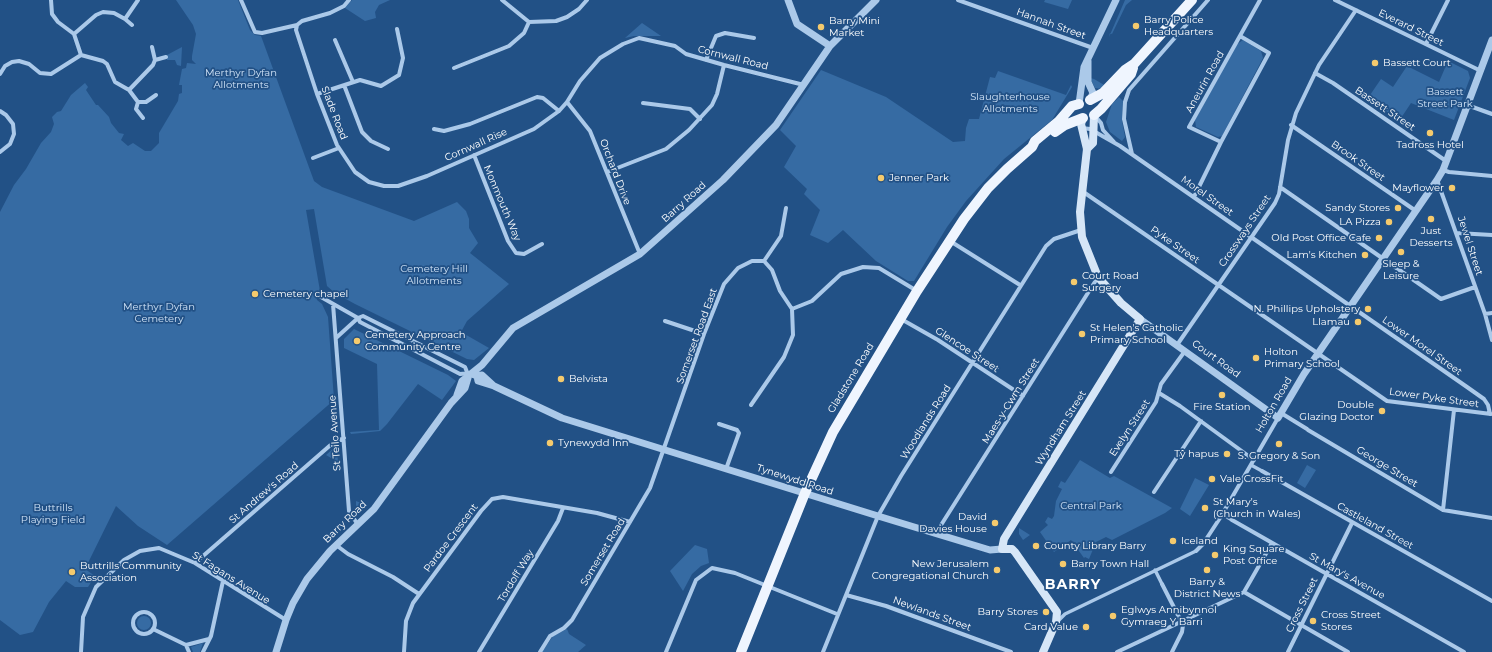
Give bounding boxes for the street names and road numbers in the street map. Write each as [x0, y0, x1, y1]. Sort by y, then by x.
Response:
street label: Hannah Street [1015, 6, 1087, 42]
street label: Everard Street [1377, 7, 1445, 49]
street label: Cornwall Road [696, 43, 770, 73]
street label: Aneurin Road [1183, 49, 1227, 115]
street label: Bassett Street [1353, 84, 1417, 134]
street label: Slade Road [318, 85, 350, 141]
street label: Cornwall Rise [443, 126, 509, 164]
street label: Orchard Drive [597, 137, 633, 207]
street label: Brook Street [1329, 138, 1387, 184]
street label: Monmouth Way [481, 163, 523, 243]
street label: Morel Street [1178, 174, 1236, 218]
street label: Barry Road [659, 179, 709, 225]
street label: Crossways Street [1216, 193, 1274, 269]
street label: Jewel Street [1455, 215, 1485, 277]
street label: Pyke Street [1148, 224, 1202, 266]
street label: Somerset Road East [674, 287, 720, 385]
street label: Lower Morel Street [1380, 314, 1464, 378]
street label: Glencoe Street [933, 325, 1001, 375]
street label: Court Road [1189, 337, 1243, 381]
street label: Gladstone Road [825, 341, 877, 415]
street label: Maes-y-Cwm Street [980, 356, 1042, 446]
street label: Holton Road [1253, 375, 1295, 435]
street label: Woodlands Road [898, 383, 954, 461]
street label: Lower Pyke Street [1388, 386, 1480, 410]
street label: Wyndham Street [1033, 388, 1089, 468]
street label: St Teilo Avenue [326, 395, 344, 471]
street label: Evelyn Street [1107, 397, 1153, 459]
street label: George Street [1354, 444, 1420, 490]
street label: St Andrew's Road [227, 460, 301, 526]
street label: Tynewydd Road [755, 462, 835, 498]
street label: Barry Road [321, 498, 369, 546]
street label: Castleland Street [1335, 500, 1415, 552]
street label: Pardoe Crescent [421, 501, 481, 575]
street label: Somerset Road [578, 516, 628, 588]
street label: Tordoff Way [496, 547, 536, 605]
street label: St Fagans Avenue [190, 549, 272, 607]
street label: St Mary's Avenue [1307, 550, 1387, 602]
street label: Cross Street [1283, 575, 1321, 635]
street label: Newlands Street [891, 594, 973, 634]

